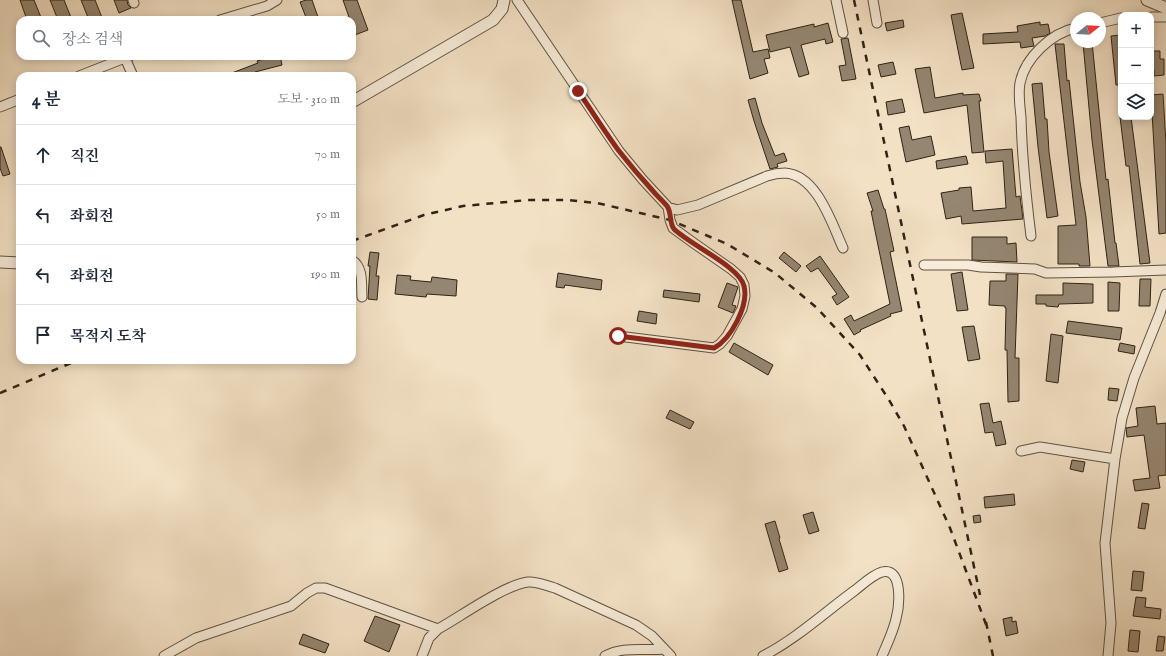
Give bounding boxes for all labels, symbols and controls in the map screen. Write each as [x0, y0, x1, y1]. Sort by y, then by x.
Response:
north arrow [1070, 12, 1106, 48]
map controls [1118, 12, 1154, 120]
button: + [1118, 12, 1154, 48]
search box [16, 16, 356, 60]
icon: search [30, 27, 52, 49]
text: 장소 검색 [62, 30, 123, 49]
button: − [1118, 48, 1154, 84]
route end [569, 82, 587, 100]
button: layers [1118, 84, 1154, 120]
text: 4 분 [32, 90, 60, 111]
text: 도보 · 310 m [277, 91, 340, 108]
icon: ahead [32, 144, 54, 166]
text: 70 m [315, 146, 340, 163]
text: 직진 [70, 147, 99, 166]
icon: left [32, 204, 54, 226]
text: 50 m [316, 206, 340, 223]
text: 좌회전 [70, 207, 113, 226]
icon: left [32, 264, 54, 286]
text: 190 m [310, 266, 340, 283]
text: 좌회전 [70, 267, 113, 286]
icon: arrive [32, 324, 54, 346]
text: 목적지 도착 [70, 327, 146, 346]
route start [609, 327, 627, 345]

